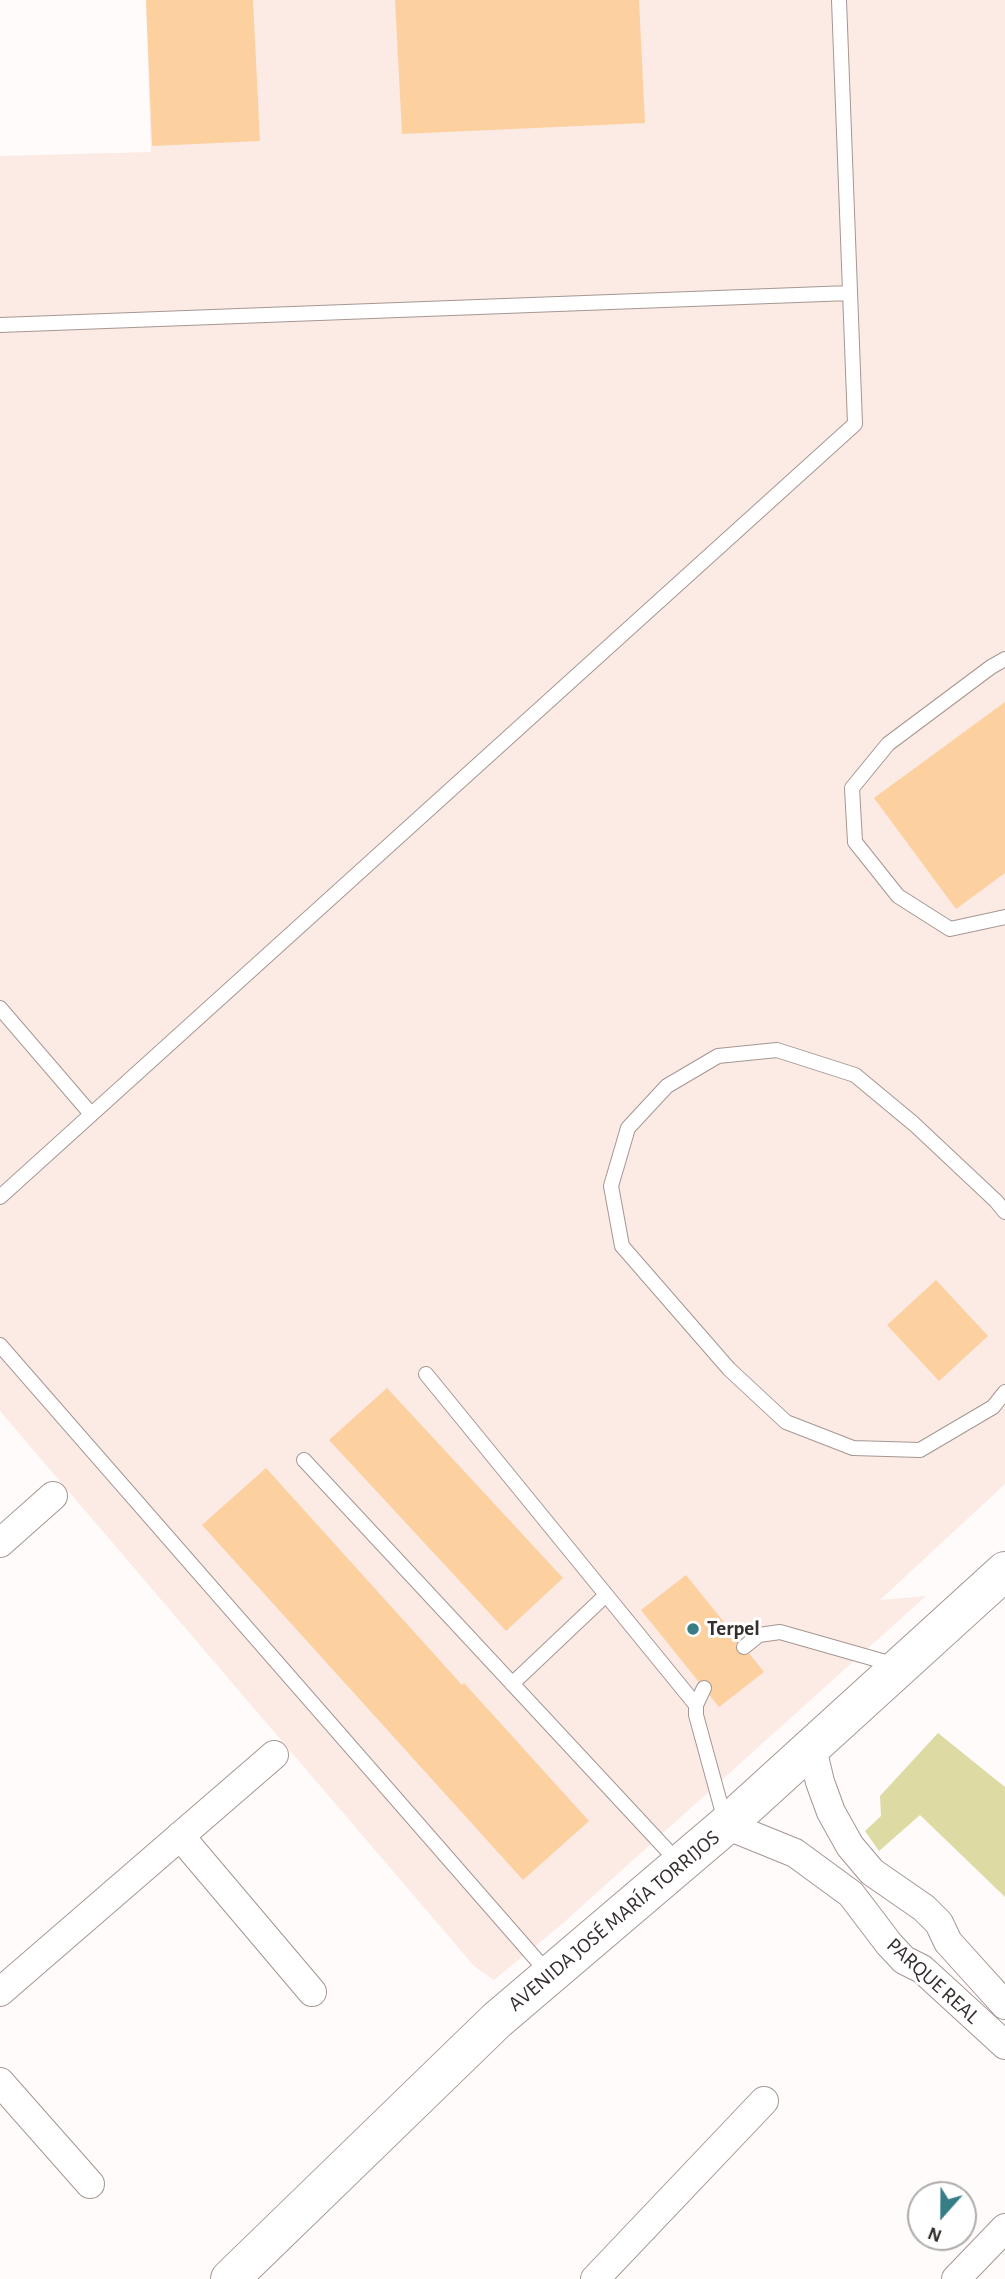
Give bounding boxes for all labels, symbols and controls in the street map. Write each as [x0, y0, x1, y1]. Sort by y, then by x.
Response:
place label: Terpel [707, 1616, 760, 1642]
marker: Terpel [685, 1621, 701, 1637]
street label: AVENIDA JOSÉ MARÍA TORRIJOS [503, 1825, 725, 2017]
street label: PARQUE REAL [881, 1933, 985, 2029]
north arrow [907, 2181, 977, 2251]
text: N [925, 2223, 945, 2245]

